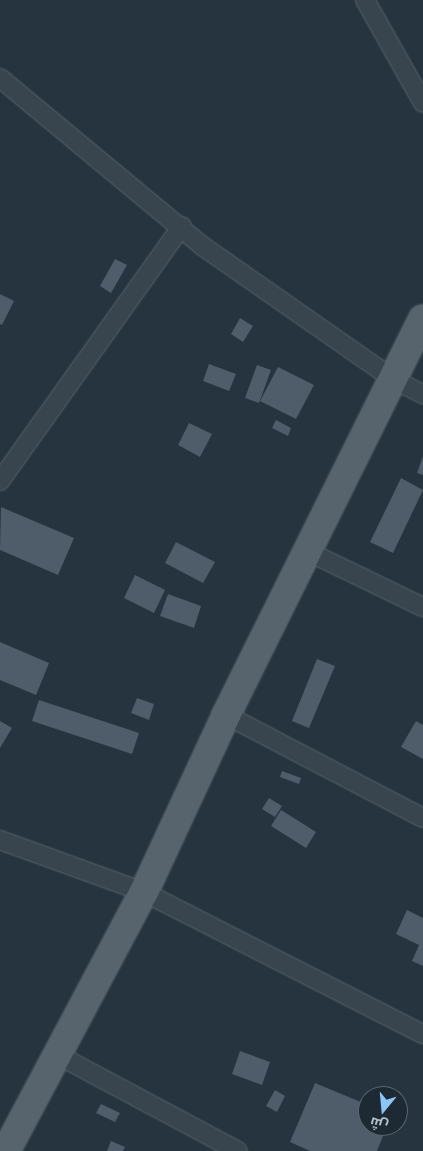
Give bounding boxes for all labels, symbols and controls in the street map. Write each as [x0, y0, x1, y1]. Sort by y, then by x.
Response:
north arrow [358, 1086, 408, 1136]
text: ش [368, 1113, 390, 1136]

